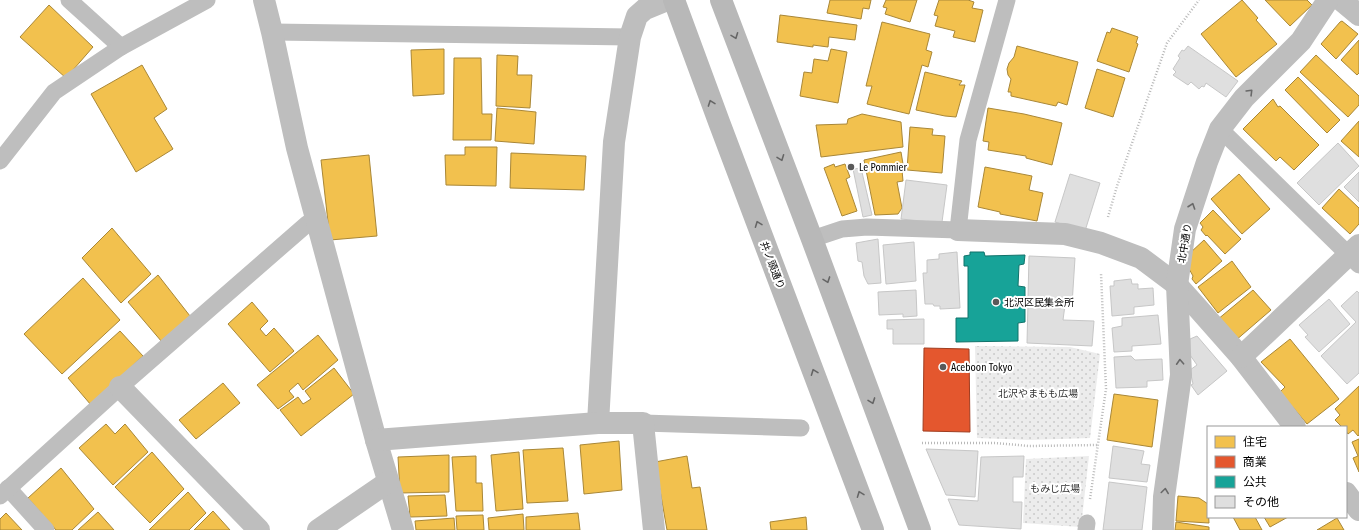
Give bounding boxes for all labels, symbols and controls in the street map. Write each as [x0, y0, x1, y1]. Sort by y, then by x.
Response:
one-way arrow [731, 33, 739, 40]
one-way arrow [1245, 89, 1253, 97]
one-way arrow [708, 99, 716, 106]
one-way arrow [777, 154, 785, 161]
marker: Le Pommier [846, 162, 856, 172]
place label: Le Pommier [859, 162, 908, 174]
one-way arrow [1187, 203, 1196, 210]
one-way arrow [754, 221, 762, 228]
street label: 北中通り [1176, 222, 1194, 264]
street label: 井ノ頭通り [758, 240, 787, 291]
one-way arrow [823, 276, 831, 283]
marker: 北沢区民集会所 [991, 297, 1001, 307]
place label: 北沢区民集会所 [1004, 297, 1074, 309]
one-way arrow [1176, 359, 1185, 365]
marker: Aceboon Tokyo [938, 362, 948, 372]
place label: Aceboon Tokyo [951, 362, 1012, 374]
one-way arrow [810, 368, 818, 375]
park label: 北沢やまもも広場 [998, 388, 1078, 400]
one-way arrow [868, 398, 876, 405]
legend [1207, 426, 1347, 518]
text: 住宅 [1243, 435, 1267, 449]
text: 商業 [1243, 455, 1267, 469]
text: 公共 [1243, 475, 1267, 489]
park label: もみじ広場 [1030, 483, 1080, 495]
one-way arrow [1160, 488, 1169, 494]
one-way arrow [856, 490, 864, 497]
text: その他 [1243, 495, 1279, 509]

